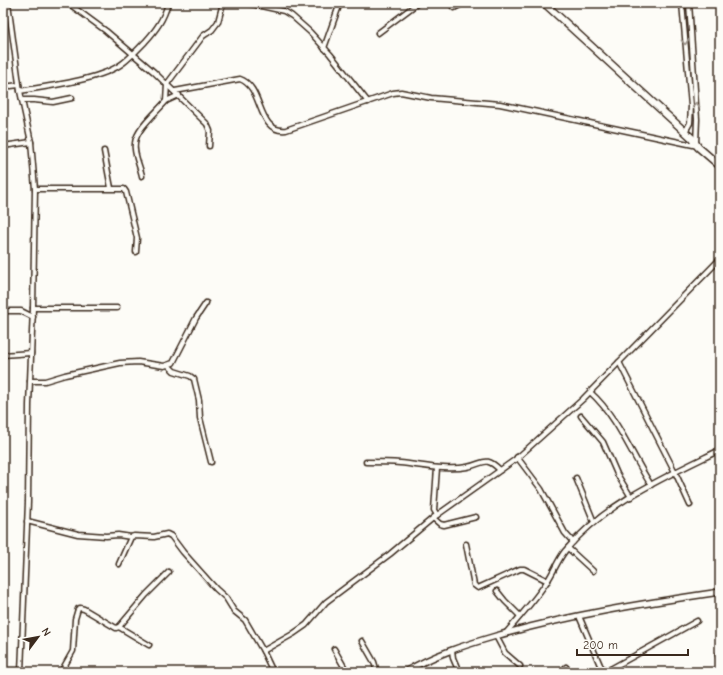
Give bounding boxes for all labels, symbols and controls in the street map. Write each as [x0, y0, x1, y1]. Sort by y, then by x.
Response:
one-way arrow [681, 39, 690, 45]
one-way arrow [691, 102, 700, 108]
north arrow [18, 617, 58, 657]
text: N [39, 625, 53, 638]
scale bar [577, 631, 688, 657]
text: 200 m [583, 638, 618, 652]

